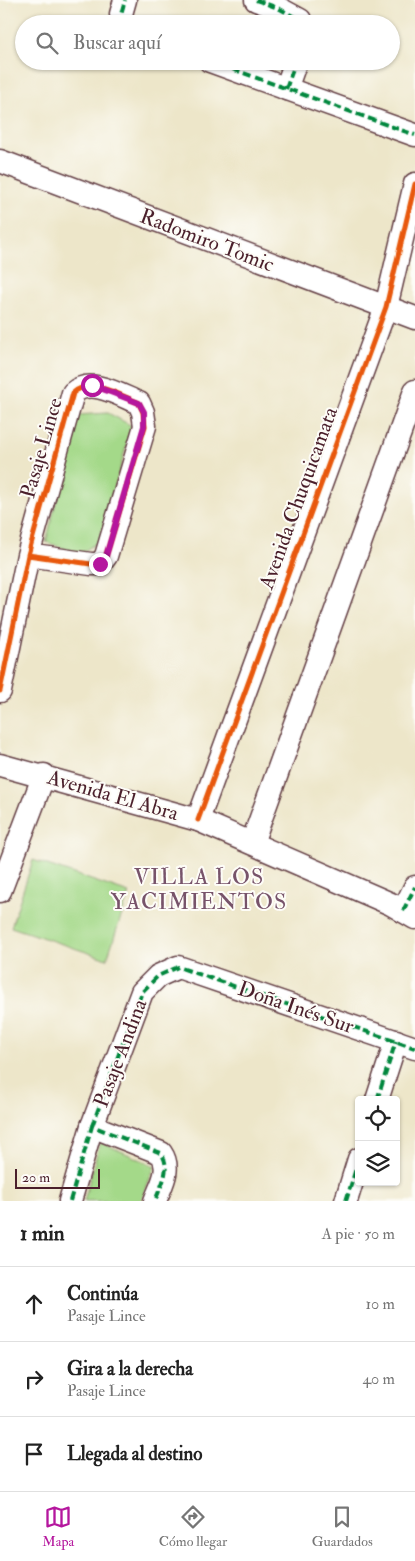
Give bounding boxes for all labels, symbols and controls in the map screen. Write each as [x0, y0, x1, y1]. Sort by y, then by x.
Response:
search box [15, 15, 400, 70]
icon: search [33, 29, 61, 57]
text: Buscar aquí [73, 31, 161, 55]
street label: Radomiro Tomic [136, 203, 278, 279]
route start [81, 374, 104, 397]
street label: Pasaje Lince [14, 395, 69, 501]
street label: Avenida Chuquicamata [253, 403, 344, 594]
route end [89, 553, 112, 576]
street label: Avenida El Abra [43, 764, 182, 827]
district label: VILLA LOS YACIMIENTOS [111, 863, 287, 916]
street label: Doña Inés Sur [234, 975, 358, 1040]
street label: Pasaje Andina [87, 995, 154, 1111]
map controls [355, 1096, 400, 1186]
button: locate [355, 1096, 400, 1141]
button: layers [355, 1141, 400, 1186]
scale bar [15, 1166, 100, 1189]
text: 20 m [22, 1169, 50, 1186]
text: 1 min [20, 1220, 65, 1247]
text: A pie · 50 m [322, 1224, 395, 1244]
text: Continúa [67, 1282, 138, 1306]
icon: ahead [20, 1290, 48, 1318]
text: 10 m [365, 1294, 395, 1314]
text: Pasaje Lince [67, 1306, 146, 1326]
text: Gira a la derecha [67, 1357, 193, 1381]
icon: right [20, 1365, 48, 1393]
text: 40 m [362, 1369, 395, 1389]
text: Pasaje Lince [67, 1381, 146, 1401]
icon: arrive [20, 1440, 48, 1468]
text: Llegada al destino [67, 1442, 202, 1466]
tab: Mapa [42, 1503, 74, 1550]
tab: Cómo llegar [159, 1503, 227, 1550]
tab: Guardados [312, 1503, 373, 1550]

